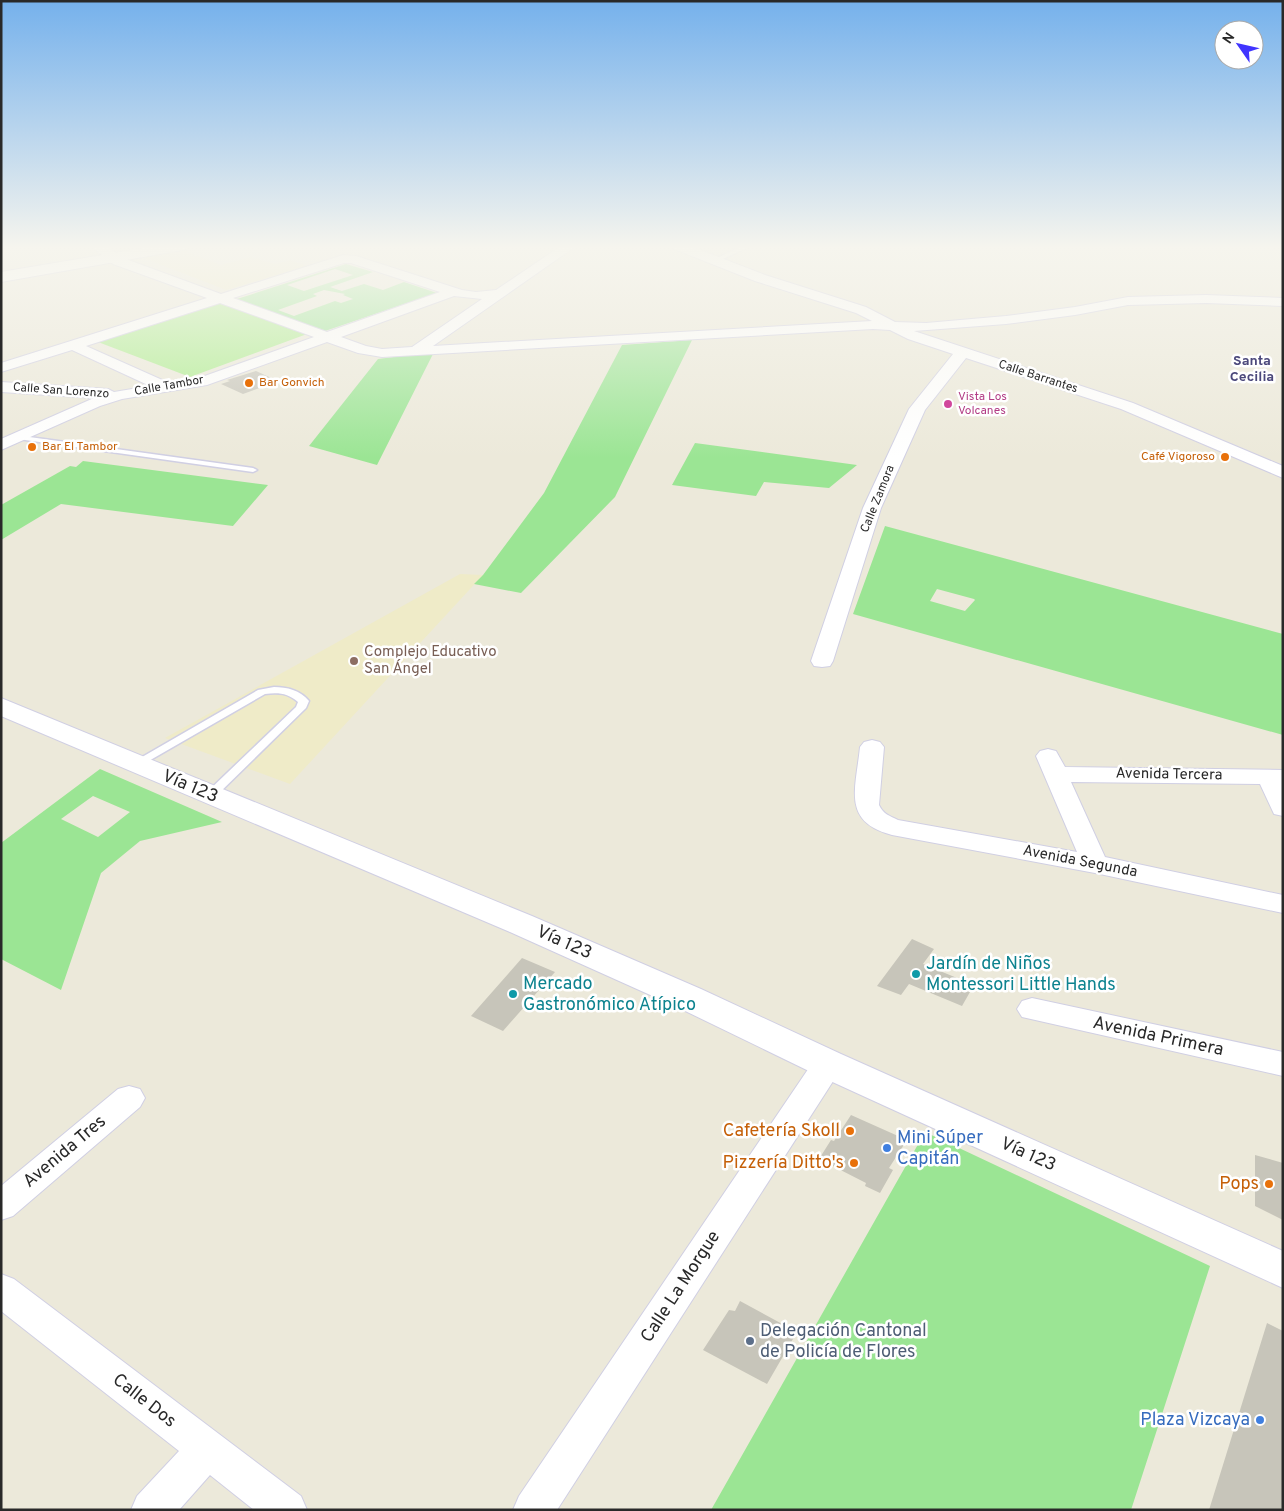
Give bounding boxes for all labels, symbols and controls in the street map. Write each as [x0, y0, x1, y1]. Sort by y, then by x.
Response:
north arrow [1214, 20, 1264, 70]
text: N [1220, 30, 1239, 47]
district label: Santa Cecilia [1230, 353, 1274, 386]
street label: Calle Barrantes [996, 357, 1080, 397]
street label: Calle Tambor [133, 372, 205, 400]
place label: Bar Gonvich [259, 375, 325, 391]
marker: Bar Gonvich [243, 377, 255, 389]
street label: Calle San Lorenzo [12, 380, 110, 402]
place label: Vista Los Volcanes [958, 389, 1007, 419]
marker: Vista Los Volcanes [942, 398, 954, 410]
place label: Bar El Tambor [42, 439, 118, 455]
marker: Bar El Tambor [26, 441, 38, 453]
place label: Café Vigoroso [1141, 449, 1215, 465]
marker: Café Vigoroso [1219, 451, 1231, 463]
street label: Calle Zamora [857, 463, 899, 535]
place label: Complejo Educativo San Ángel [364, 643, 497, 679]
marker: Complejo Educativo San Ángel [348, 655, 360, 667]
street label: Vía 123 [159, 765, 221, 809]
street label: Avenida Tercera [1115, 765, 1223, 785]
street label: Avenida Segunda [1021, 842, 1139, 882]
street label: Vía 123 [533, 921, 595, 965]
place label: Jardín de Niños Montessori Little Hands [926, 953, 1116, 997]
marker: Jardín de Niños Montessori Little Hands [910, 968, 922, 980]
place label: Mercado Gastronómico Atípico [523, 973, 696, 1017]
marker: Mercado Gastronómico Atípico [507, 988, 519, 1000]
street label: Avenida Primera [1090, 1012, 1226, 1062]
street label: Avenida Tres [19, 1111, 111, 1193]
place label: Cafetería Skoll [723, 1120, 840, 1143]
marker: Cafetería Skoll [844, 1125, 856, 1137]
place label: Mini Súper Capitán [897, 1127, 983, 1171]
street label: Vía 123 [997, 1133, 1059, 1177]
marker: Mini Súper Capitán [881, 1142, 893, 1154]
place label: Pizzería Ditto's [723, 1152, 844, 1175]
marker: Pizzería Ditto's [848, 1157, 860, 1169]
place label: Pops [1219, 1173, 1259, 1196]
marker: Pops [1263, 1178, 1275, 1190]
street label: Calle La Morgue [636, 1227, 726, 1347]
place label: Delegación Cantonal de Policía de Flores [760, 1320, 927, 1364]
marker: Delegación Cantonal de Policía de Flores [744, 1335, 756, 1347]
street label: Calle Dos [107, 1369, 181, 1433]
place label: Plaza Vizcaya [1140, 1409, 1250, 1432]
marker: Plaza Vizcaya [1254, 1414, 1266, 1426]

